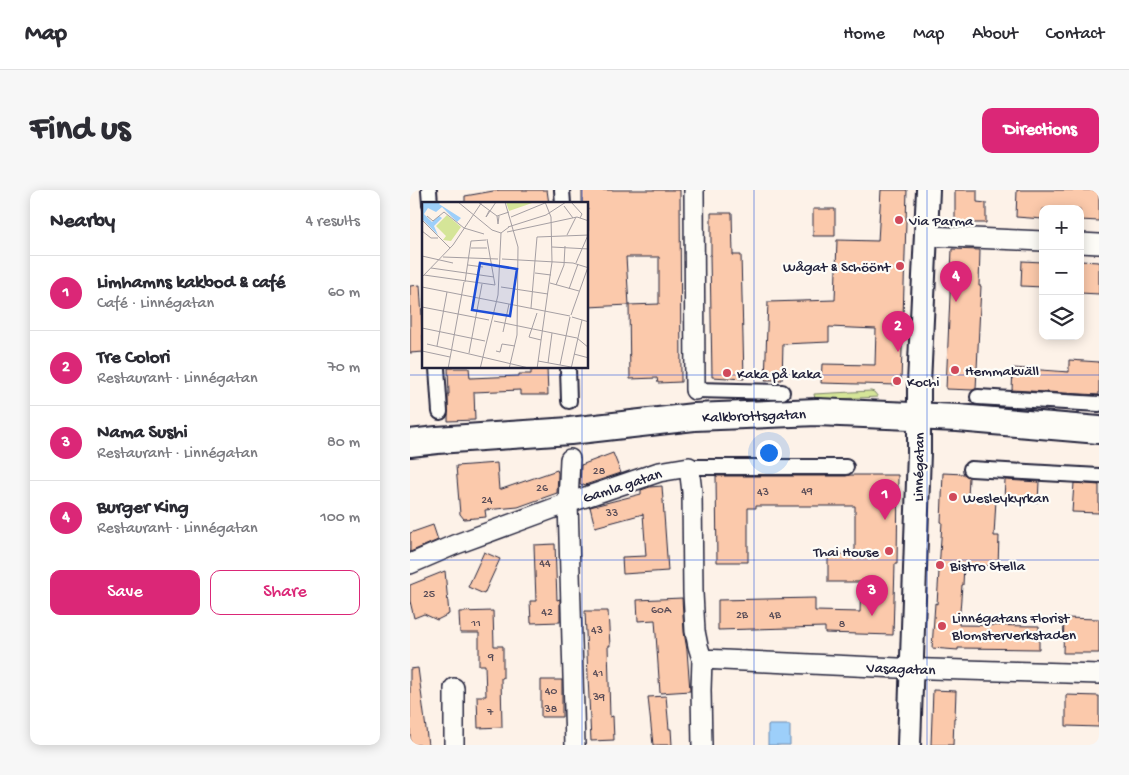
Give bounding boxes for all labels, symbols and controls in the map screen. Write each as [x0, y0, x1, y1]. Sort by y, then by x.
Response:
text: Map [25, 20, 67, 49]
text: Home [843, 24, 885, 45]
text: Map [913, 24, 944, 45]
text: About [972, 24, 1018, 45]
text: Contact [1046, 24, 1104, 45]
button: Directions [982, 108, 1099, 153]
text: Find us [30, 110, 130, 151]
inset map [422, 202, 589, 369]
map controls [1039, 205, 1084, 340]
button: + [1039, 205, 1084, 250]
text: Nearby [50, 210, 115, 235]
text: 4 results [305, 213, 360, 232]
place label: Via Parma [908, 213, 974, 231]
marker: Via Parma [893, 214, 905, 226]
button: − [1039, 250, 1084, 295]
place label: Wågat & Schöönt [783, 259, 892, 277]
marker: Wågat & Schöönt [894, 260, 906, 272]
pin: 4 [940, 261, 972, 302]
text: Limhamns kakbod & café [97, 272, 285, 295]
text: 1 [63, 284, 69, 303]
text: 60 m [328, 284, 360, 303]
text: Café · Linnégatan [97, 295, 214, 314]
button: layers [1039, 295, 1084, 340]
pin: 2 [882, 311, 914, 352]
text: Tre Colori [97, 347, 170, 370]
text: 2 [62, 359, 70, 378]
text: 70 m [327, 359, 360, 378]
place label: Hemmakväll [965, 363, 1039, 381]
marker: Hemmakväll [949, 364, 961, 376]
place label: Kaka på kaka [737, 366, 822, 384]
marker: Kaka på kaka [721, 367, 733, 379]
text: Restaurant · Linnégatan [97, 370, 258, 389]
place label: Kochi [907, 374, 939, 392]
marker: Kochi [891, 375, 903, 387]
street label: Kalkbrottsgatan [702, 406, 806, 428]
text: Nama Sushi [97, 422, 188, 445]
street label: Linnégatan [910, 432, 930, 502]
text: 3 [62, 434, 70, 453]
text: 80 m [327, 434, 360, 453]
your location [756, 440, 782, 466]
text: Restaurant · Linnégatan [97, 445, 258, 464]
house number: 28 [593, 465, 606, 479]
street label: Gamla gatan [581, 466, 664, 508]
pin: 1 [869, 479, 901, 520]
house number: 26 [536, 482, 549, 496]
house number: 49 [801, 485, 813, 499]
house number: 43 [757, 486, 769, 500]
place label: Wesleykyrkan [963, 490, 1049, 508]
marker: Wesleykyrkan [947, 491, 959, 503]
house number: 24 [481, 494, 493, 508]
text: Burger King [97, 497, 189, 520]
house number: 33 [605, 507, 618, 521]
text: 4 [62, 509, 70, 528]
text: 100 m [320, 509, 360, 528]
text: Restaurant · Linnégatan [97, 520, 258, 539]
place label: Thai House [812, 544, 879, 562]
marker: Thai House [883, 545, 895, 557]
house number: 44 [539, 557, 551, 571]
place label: Bistro Stella [949, 558, 1026, 576]
marker: Bistro Stella [934, 559, 946, 571]
button: Save [50, 570, 200, 615]
button: Share [210, 570, 360, 615]
pin: 3 [856, 575, 888, 616]
house number: 25 [423, 588, 435, 602]
house number: 60A [651, 604, 672, 618]
house number: 42 [541, 606, 553, 620]
house number: 2B [736, 609, 749, 623]
house number: 4B [769, 609, 782, 623]
place label: Linnégatans Florist Blomsterverkstaden [951, 610, 1076, 645]
house number: 11 [470, 617, 481, 631]
house number: 8 [839, 618, 846, 632]
marker: Linnégatans Florist Blomsterverkstaden [936, 620, 948, 632]
house number: 43 [591, 624, 603, 638]
house number: 9 [487, 651, 494, 665]
street label: Vasagatan [865, 660, 936, 680]
house number: 41 [593, 667, 603, 681]
house number: 40 [545, 685, 557, 699]
house number: 39 [592, 691, 605, 705]
house number: 38 [544, 703, 558, 717]
house number: 7 [486, 706, 494, 720]

